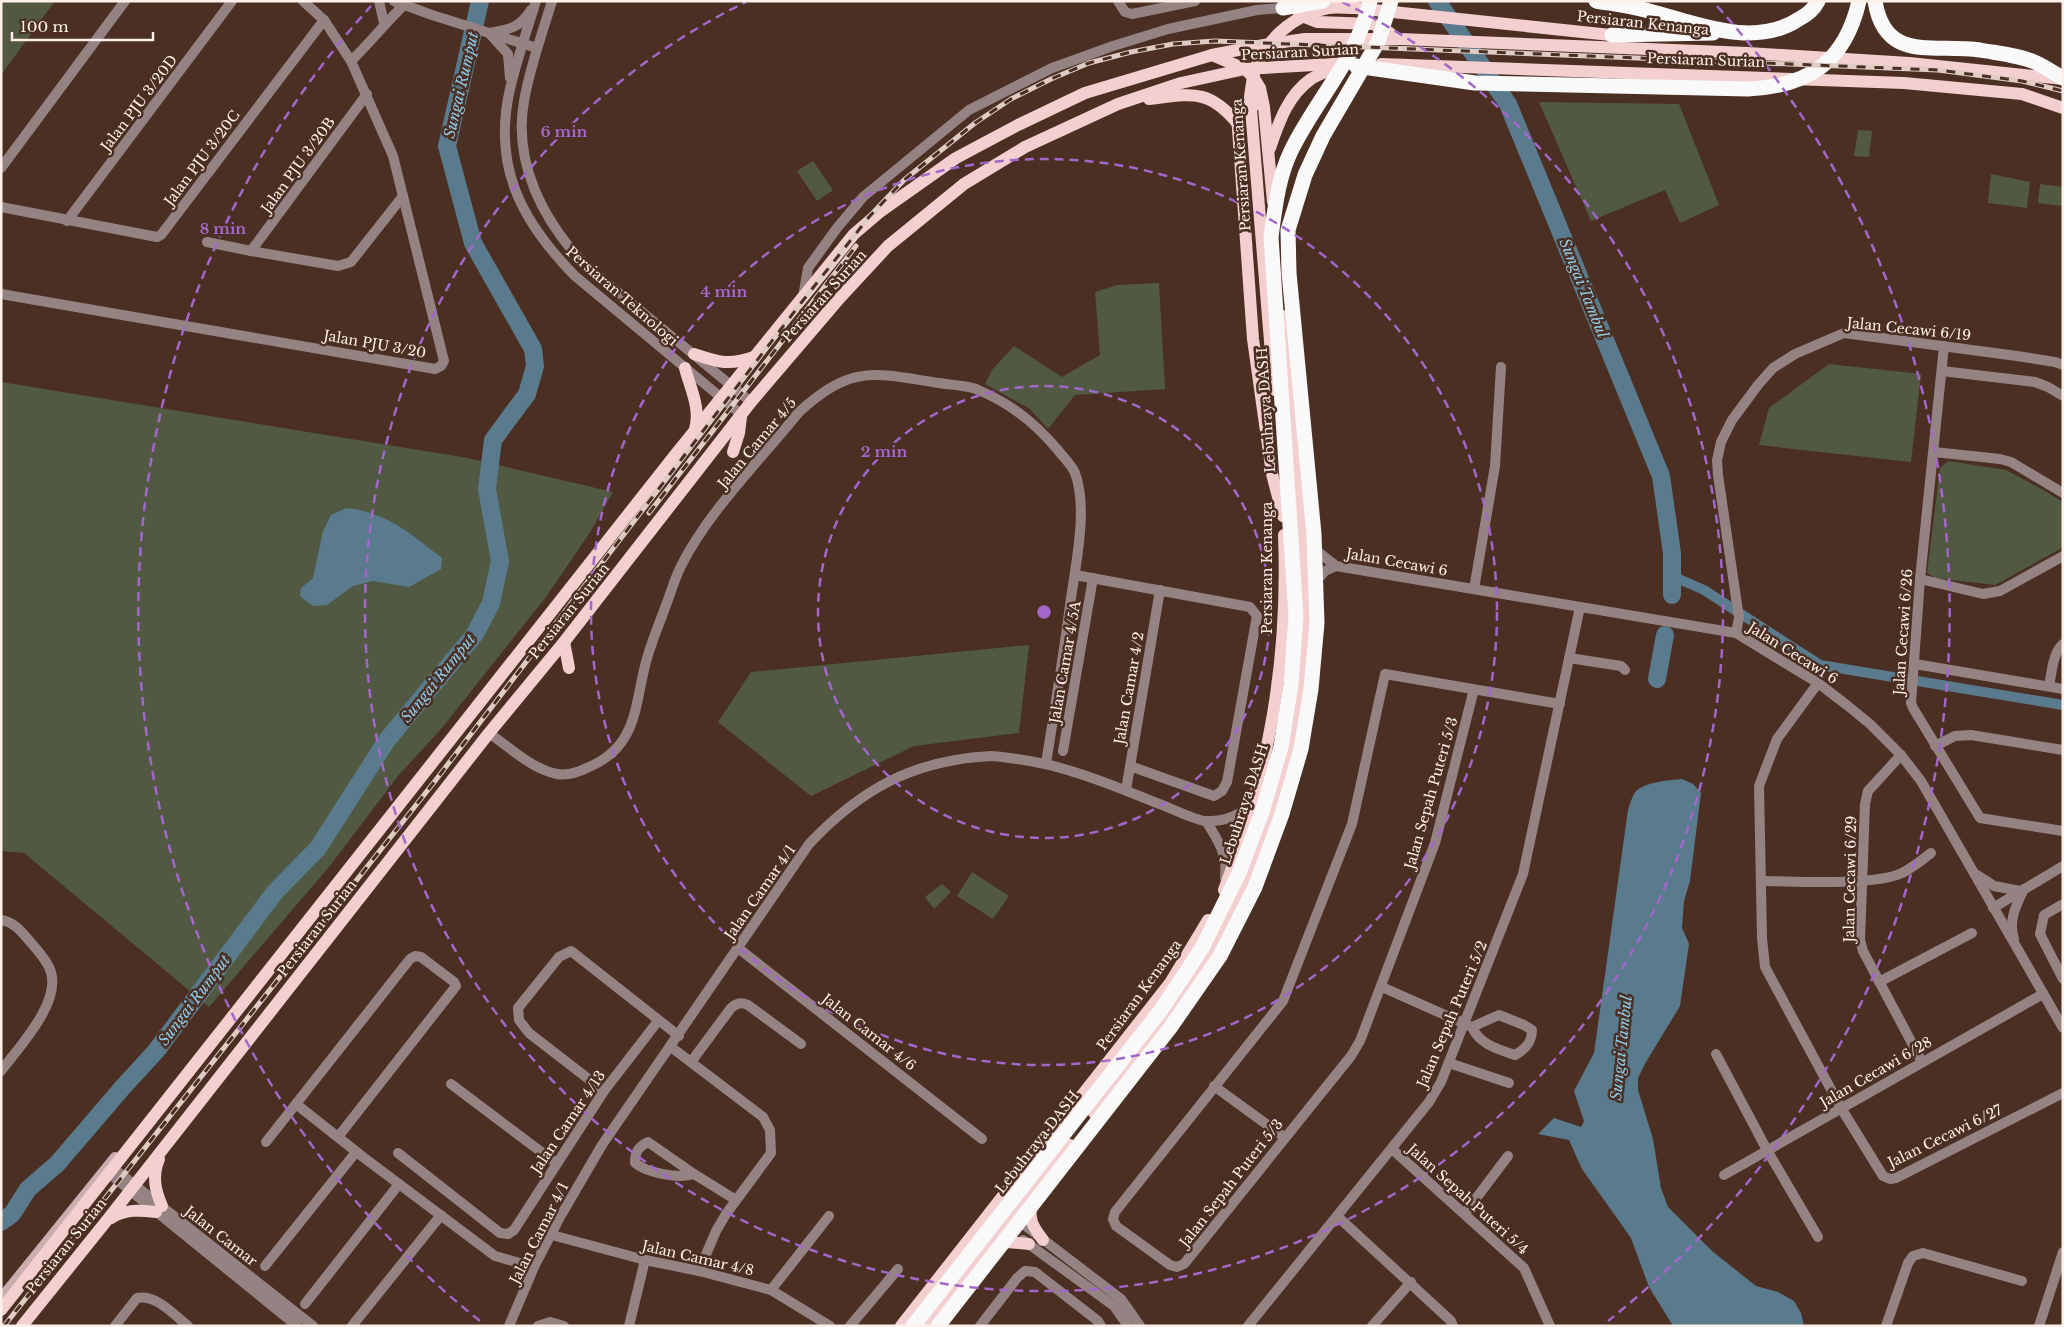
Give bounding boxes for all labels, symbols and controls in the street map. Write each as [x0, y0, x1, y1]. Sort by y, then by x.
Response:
street label: Persiaran Kenanga [1576, 7, 1710, 39]
scale bar [12, 10, 154, 42]
text: 100 m [20, 17, 69, 36]
water label: Sungai Rumput [440, 29, 483, 140]
street label: Persiaran Surian [1241, 40, 1360, 64]
street label: Persiaran Surian [1647, 49, 1766, 71]
street label: Jalan PJU 3/20D [96, 51, 181, 156]
street label: Persiaran Kenanga [1227, 98, 1255, 232]
street label: Jalan PJU 3/20C [159, 107, 244, 211]
street label: Jalan PJU 3/20B [256, 113, 339, 218]
text: 6 min [540, 122, 588, 141]
text: 8 min [200, 219, 246, 238]
water label: Sungai Tambul [1555, 235, 1613, 341]
street label: Persiaran Teknologi [562, 242, 682, 350]
street label: Persiaran Surian [778, 246, 870, 346]
text: 4 min [701, 282, 748, 301]
street label: Jalan Cecawi 6/19 [1844, 313, 1972, 344]
street label: Jalan PJU 3/20 [320, 326, 428, 362]
street label: Lebuhraya DASH [1253, 347, 1279, 473]
street label: Jalan Camar 4/5 [712, 394, 800, 494]
text: 2 min [861, 442, 907, 461]
street label: Persiaran Kenanga [1258, 501, 1276, 634]
street label: Jalan Cecawi 6 [1343, 544, 1449, 580]
street label: Persiaran Surian [525, 559, 613, 663]
street label: Jalan Cecawi 6/26 [1889, 568, 1916, 698]
street label: Jalan Camar 4/5A [1045, 599, 1085, 727]
centre of rings [1035, 603, 1053, 621]
street label: Jalan Cecawi 6 [1743, 617, 1841, 688]
water label: Sungai Rumput [396, 629, 480, 726]
street label: Jalan Camar 4/2 [1110, 630, 1148, 748]
street label: Jalan Sepah Puteri 5/3 [1400, 715, 1461, 873]
street label: Lebuhraya DASH [1216, 741, 1272, 867]
street label: Jalan Cecawi 6/29 [1840, 815, 1860, 945]
street label: Jalan Camar 4/1 [719, 841, 799, 945]
street label: Persiaran Surian [274, 876, 361, 980]
street label: Persiaran Kenanga [1093, 936, 1185, 1054]
street label: Jalan Sepah Puteri 5/2 [1412, 938, 1491, 1092]
water label: Sungai Rumput [154, 950, 235, 1049]
street label: Jalan Camar 4/6 [817, 988, 920, 1074]
water label: Sungai Tambul [1606, 994, 1636, 1102]
street label: Jalan Cecawi 6/28 [1815, 1033, 1935, 1112]
street label: Jalan Camar 4/13 [526, 1067, 609, 1179]
street label: Lebuhraya DASH [991, 1087, 1083, 1197]
street label: Jalan Cecawi 6/27 [1883, 1100, 2006, 1172]
street label: Jalan Sepah Puteri 5/3 [1174, 1115, 1287, 1252]
street label: Jalan Sepah Puteri 5/4 [1402, 1139, 1532, 1258]
street label: Jalan Camar 4/1 [505, 1179, 572, 1289]
street label: Persiaran Surian [22, 1194, 110, 1298]
street label: Jalan Camar [180, 1201, 261, 1270]
street label: Jalan Camar 4/8 [638, 1236, 756, 1280]

